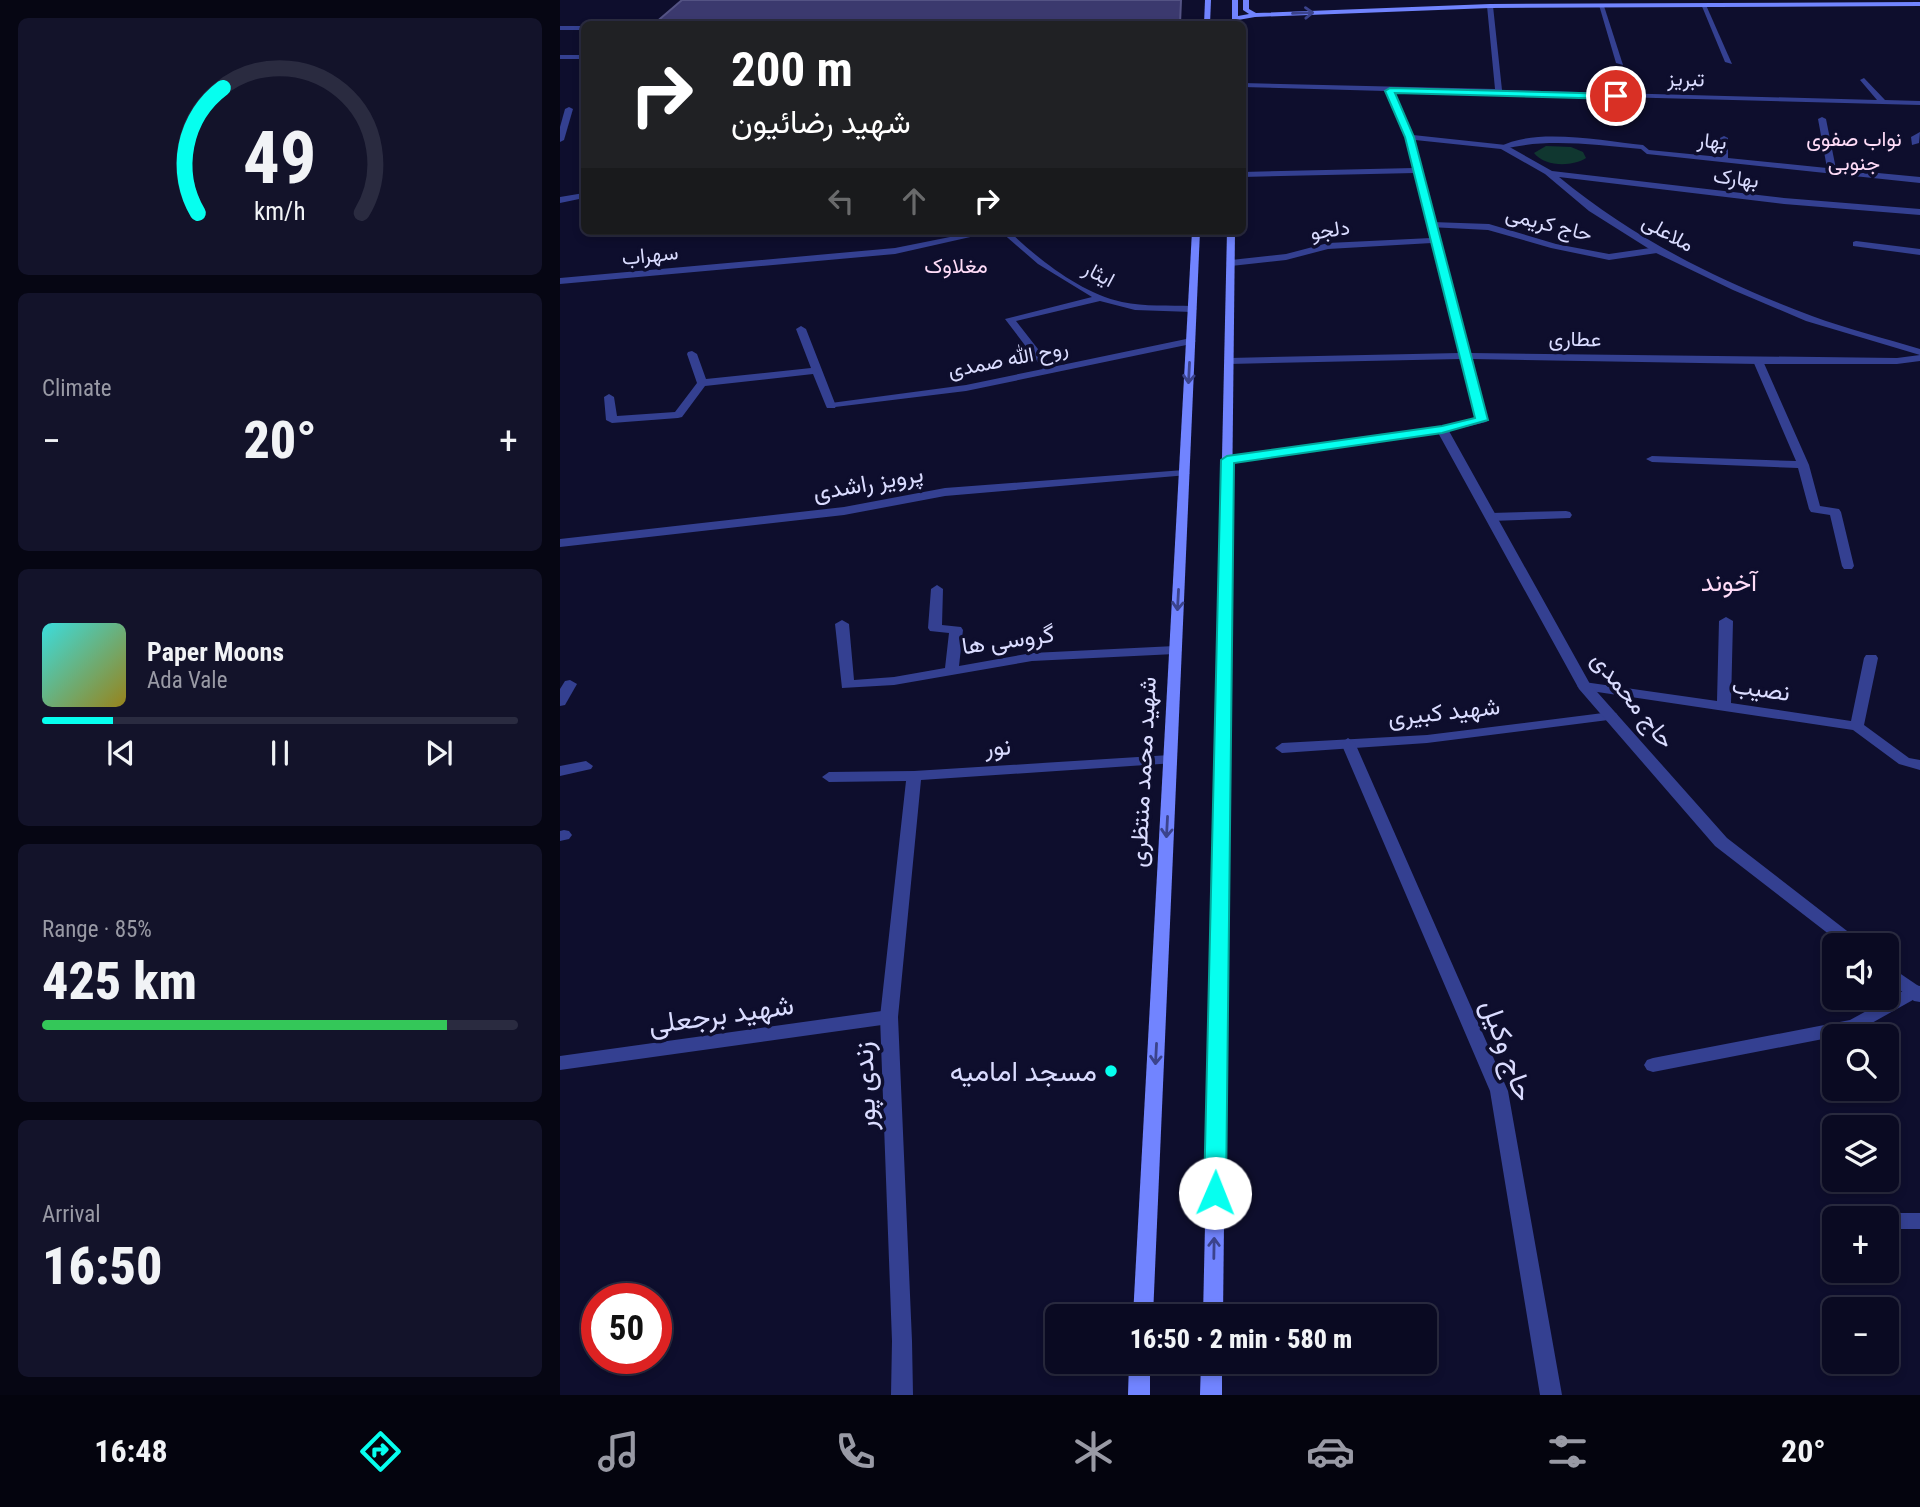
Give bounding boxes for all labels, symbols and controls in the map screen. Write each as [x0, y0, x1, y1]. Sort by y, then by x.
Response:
one-way arrow [1291, 7, 1314, 20]
text: 200 m [731, 41, 853, 98]
icon: right [616, 49, 707, 140]
pin [1586, 66, 1646, 126]
street label: تبریز [1666, 67, 1705, 92]
icon: arrive [1597, 77, 1635, 115]
text: شهید رضائیون [731, 103, 911, 141]
text: 49 [243, 115, 317, 201]
street label: بهار [1695, 127, 1728, 155]
district label: نواب صفوی جنوبی [1806, 127, 1902, 176]
street label: بهارک [1712, 163, 1760, 194]
icon: left [822, 182, 860, 220]
icon: ahead [895, 182, 933, 220]
icon: right [968, 182, 1006, 220]
text: km/h [254, 197, 306, 226]
street label: حاج کریمی [1503, 202, 1595, 248]
street label: ملاعلی [1638, 209, 1698, 257]
street label: دلجو [1308, 215, 1352, 246]
street label: سهراب [620, 240, 680, 271]
district label: مغلاوک [924, 254, 988, 279]
street label: ایثار [1078, 255, 1119, 293]
street label: عطاری [1548, 327, 1602, 352]
street label: روح الله صمدی [946, 335, 1071, 384]
one-way arrow [1183, 361, 1196, 384]
text: Climate [42, 375, 112, 402]
text: 20° [243, 410, 317, 471]
text: − [42, 419, 61, 463]
text: + [499, 419, 518, 463]
street label: پرویز راشدی [811, 460, 926, 508]
district label: آخوند [1701, 567, 1759, 598]
one-way arrow [1171, 588, 1184, 611]
street label: گروسی ها [960, 620, 1056, 661]
text: Paper Moons [147, 637, 284, 667]
street label: حاج محمدی [1584, 646, 1681, 755]
text: Ada Vale [147, 667, 227, 694]
street label: نصیب [1730, 671, 1792, 707]
street label: شهید محمد منتظری [1124, 676, 1163, 868]
street label: شهید کبیری [1387, 692, 1502, 733]
street label: نور [983, 732, 1012, 763]
icon: previous [102, 734, 140, 772]
icon: pause [261, 734, 299, 772]
icon: next [420, 734, 458, 772]
one-way arrow [1160, 815, 1173, 838]
text: Range · 85% [42, 916, 152, 943]
map controls [1822, 933, 1899, 1374]
button: sound [1822, 933, 1899, 1010]
text: 425 km [42, 951, 197, 1012]
street label: شهید برجعلی [646, 988, 796, 1042]
street label: حاج وکیل [1472, 995, 1541, 1106]
button: search [1822, 1024, 1899, 1101]
street label: زندی پور [846, 1041, 885, 1132]
one-way arrow [1149, 1042, 1162, 1065]
place label: مسجد امامیه [950, 1055, 1097, 1088]
marker: مسجد امامیه [1103, 1063, 1119, 1079]
button: layers [1822, 1115, 1899, 1192]
position arrow [1178, 1156, 1252, 1230]
text: Arrival [42, 1201, 101, 1228]
button: + [1822, 1206, 1899, 1283]
text: 16:50 [42, 1236, 162, 1297]
one-way arrow [1208, 1237, 1221, 1260]
speed limit sign: 50 [581, 1283, 672, 1374]
button: − [1822, 1297, 1899, 1374]
text: 16:50 · 2 min · 580 m [1130, 1324, 1352, 1354]
icon: directions [356, 1427, 405, 1476]
icon: music [594, 1427, 643, 1476]
icon: phone [831, 1427, 880, 1476]
icon: climate [1069, 1427, 1118, 1476]
icon: car [1306, 1427, 1355, 1476]
icon: filters [1543, 1427, 1592, 1476]
text: 16:48 [94, 1432, 168, 1470]
text: 20° [1781, 1432, 1826, 1470]

